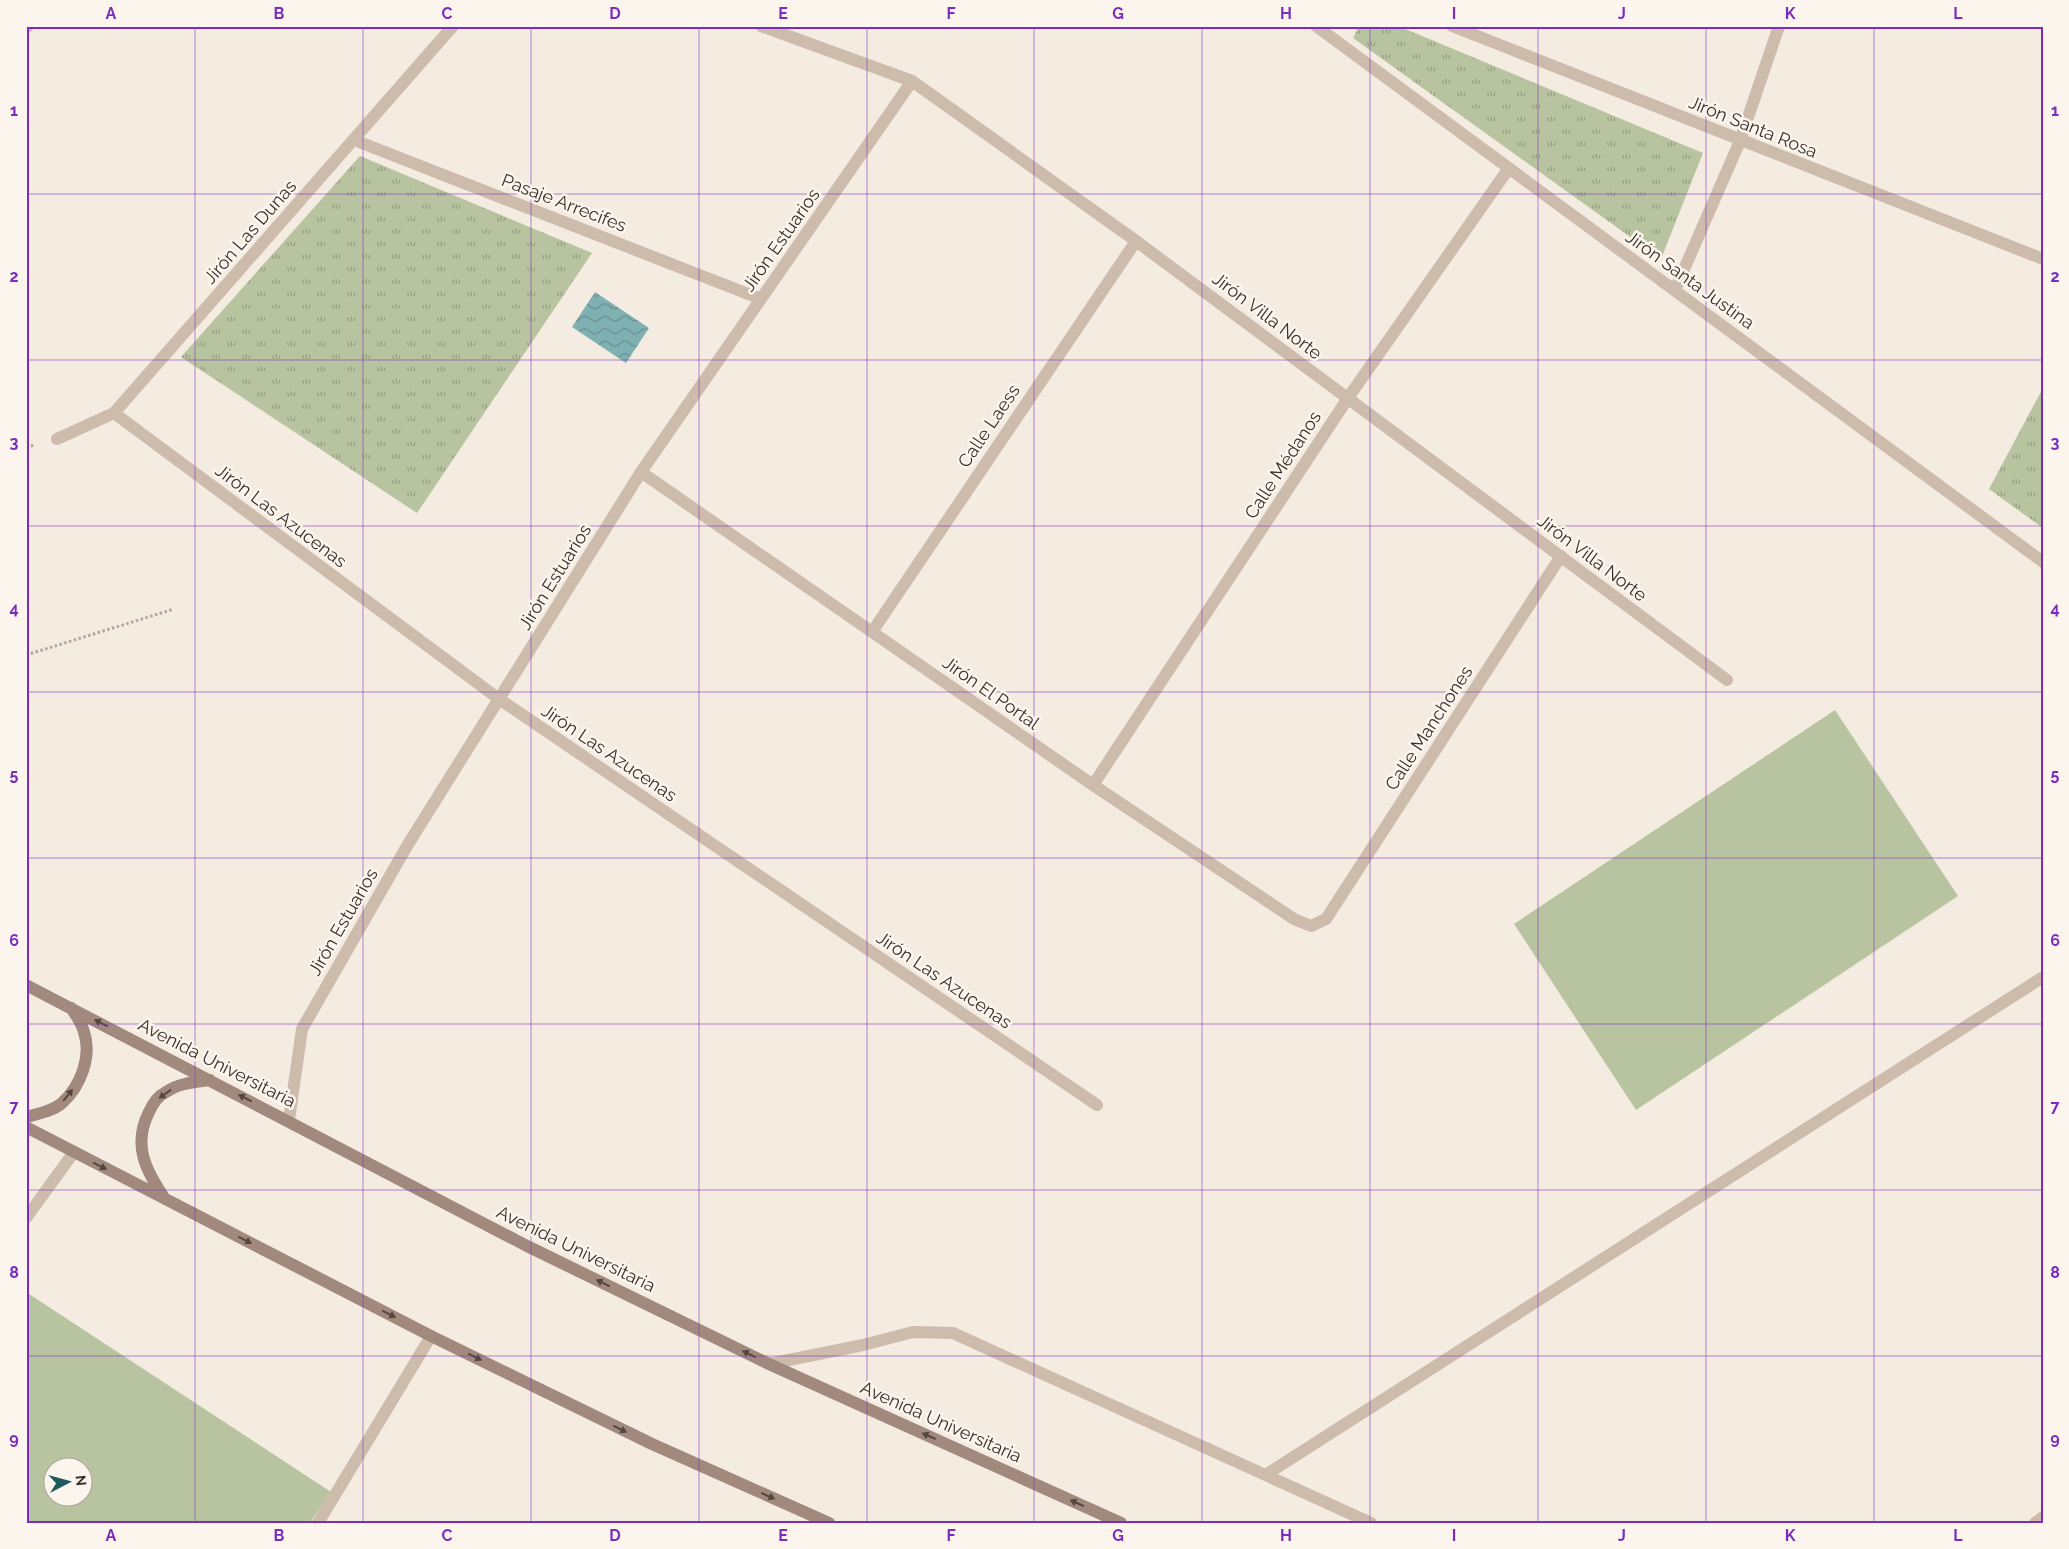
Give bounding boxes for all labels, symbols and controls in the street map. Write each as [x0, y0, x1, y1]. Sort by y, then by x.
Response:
text: A [106, 4, 117, 23]
text: B [274, 4, 285, 23]
text: C [442, 4, 453, 23]
text: D [609, 4, 621, 23]
text: E [778, 4, 788, 23]
text: F [946, 4, 956, 23]
text: G [1112, 4, 1124, 23]
text: H [1280, 4, 1292, 23]
text: I [1452, 4, 1456, 23]
text: J [1618, 4, 1626, 23]
text: K [1785, 4, 1796, 23]
text: L [1953, 4, 1963, 23]
street label: Jirón Santa Rosa [1686, 91, 1820, 162]
text: 1 [10, 101, 18, 120]
text: 1 [2051, 101, 2059, 120]
street label: Pasaje Arrecifes [499, 169, 630, 236]
street label: Jirón Las Dunas [199, 175, 301, 288]
street label: Jirón Estuarios [738, 184, 824, 295]
street label: Jirón Santa Justina [1622, 226, 1759, 333]
text: 2 [9, 267, 19, 286]
text: 2 [2050, 267, 2060, 286]
street label: Jirón Villa Norte [1209, 268, 1326, 364]
street label: Calle Laess [953, 380, 1024, 471]
street label: Calle Médanos [1240, 407, 1325, 523]
text: 3 [10, 433, 19, 452]
text: 3 [2051, 433, 2060, 452]
street label: Jirón Las Azucenas [212, 460, 351, 572]
street label: Jirón Villa Norte [1534, 510, 1651, 606]
street label: Jirón Estuarios [514, 520, 595, 633]
text: 4 [9, 599, 19, 618]
text: 4 [2050, 599, 2060, 618]
street label: Jirón El Portal [939, 652, 1044, 734]
street label: Calle Manchones [1381, 661, 1477, 794]
street label: Jirón Las Azucenas [538, 700, 681, 806]
text: 5 [10, 765, 19, 784]
text: 5 [2051, 765, 2060, 784]
street label: Jirón Estuarios [303, 864, 382, 979]
street label: Jirón Las Azucenas [873, 927, 1016, 1033]
text: 6 [9, 931, 19, 950]
text: 6 [2050, 931, 2060, 950]
street label: Avenida Universitaria [135, 1014, 300, 1111]
one-way arrow [94, 1019, 108, 1027]
one-way arrow [63, 1089, 74, 1102]
one-way arrow [158, 1089, 172, 1099]
one-way arrow [238, 1094, 252, 1102]
text: 7 [10, 1097, 19, 1116]
text: 7 [2051, 1097, 2060, 1116]
one-way arrow [93, 1162, 107, 1170]
street label: Avenida Universitaria [493, 1201, 659, 1296]
one-way arrow [238, 1236, 252, 1244]
text: 8 [9, 1263, 19, 1282]
text: 8 [2050, 1263, 2060, 1282]
one-way arrow [596, 1279, 610, 1287]
one-way arrow [382, 1310, 397, 1318]
one-way arrow [742, 1350, 756, 1358]
one-way arrow [467, 1353, 482, 1361]
street label: Avenida Universitaria [857, 1377, 1025, 1467]
one-way arrow [613, 1425, 628, 1433]
text: 9 [9, 1429, 19, 1448]
text: 9 [2050, 1429, 2060, 1448]
one-way arrow [922, 1432, 936, 1440]
north arrow [42, 1456, 92, 1506]
text: N [72, 1474, 89, 1487]
one-way arrow [761, 1492, 775, 1500]
one-way arrow [1070, 1498, 1084, 1506]
text: A [106, 1526, 117, 1545]
text: B [274, 1526, 285, 1545]
text: C [442, 1526, 453, 1545]
text: D [609, 1526, 621, 1545]
text: E [778, 1526, 788, 1545]
text: F [946, 1526, 956, 1545]
text: G [1112, 1526, 1124, 1545]
text: H [1280, 1526, 1292, 1545]
text: I [1452, 1526, 1456, 1545]
text: J [1618, 1526, 1626, 1545]
text: K [1785, 1526, 1796, 1545]
text: L [1953, 1526, 1963, 1545]

